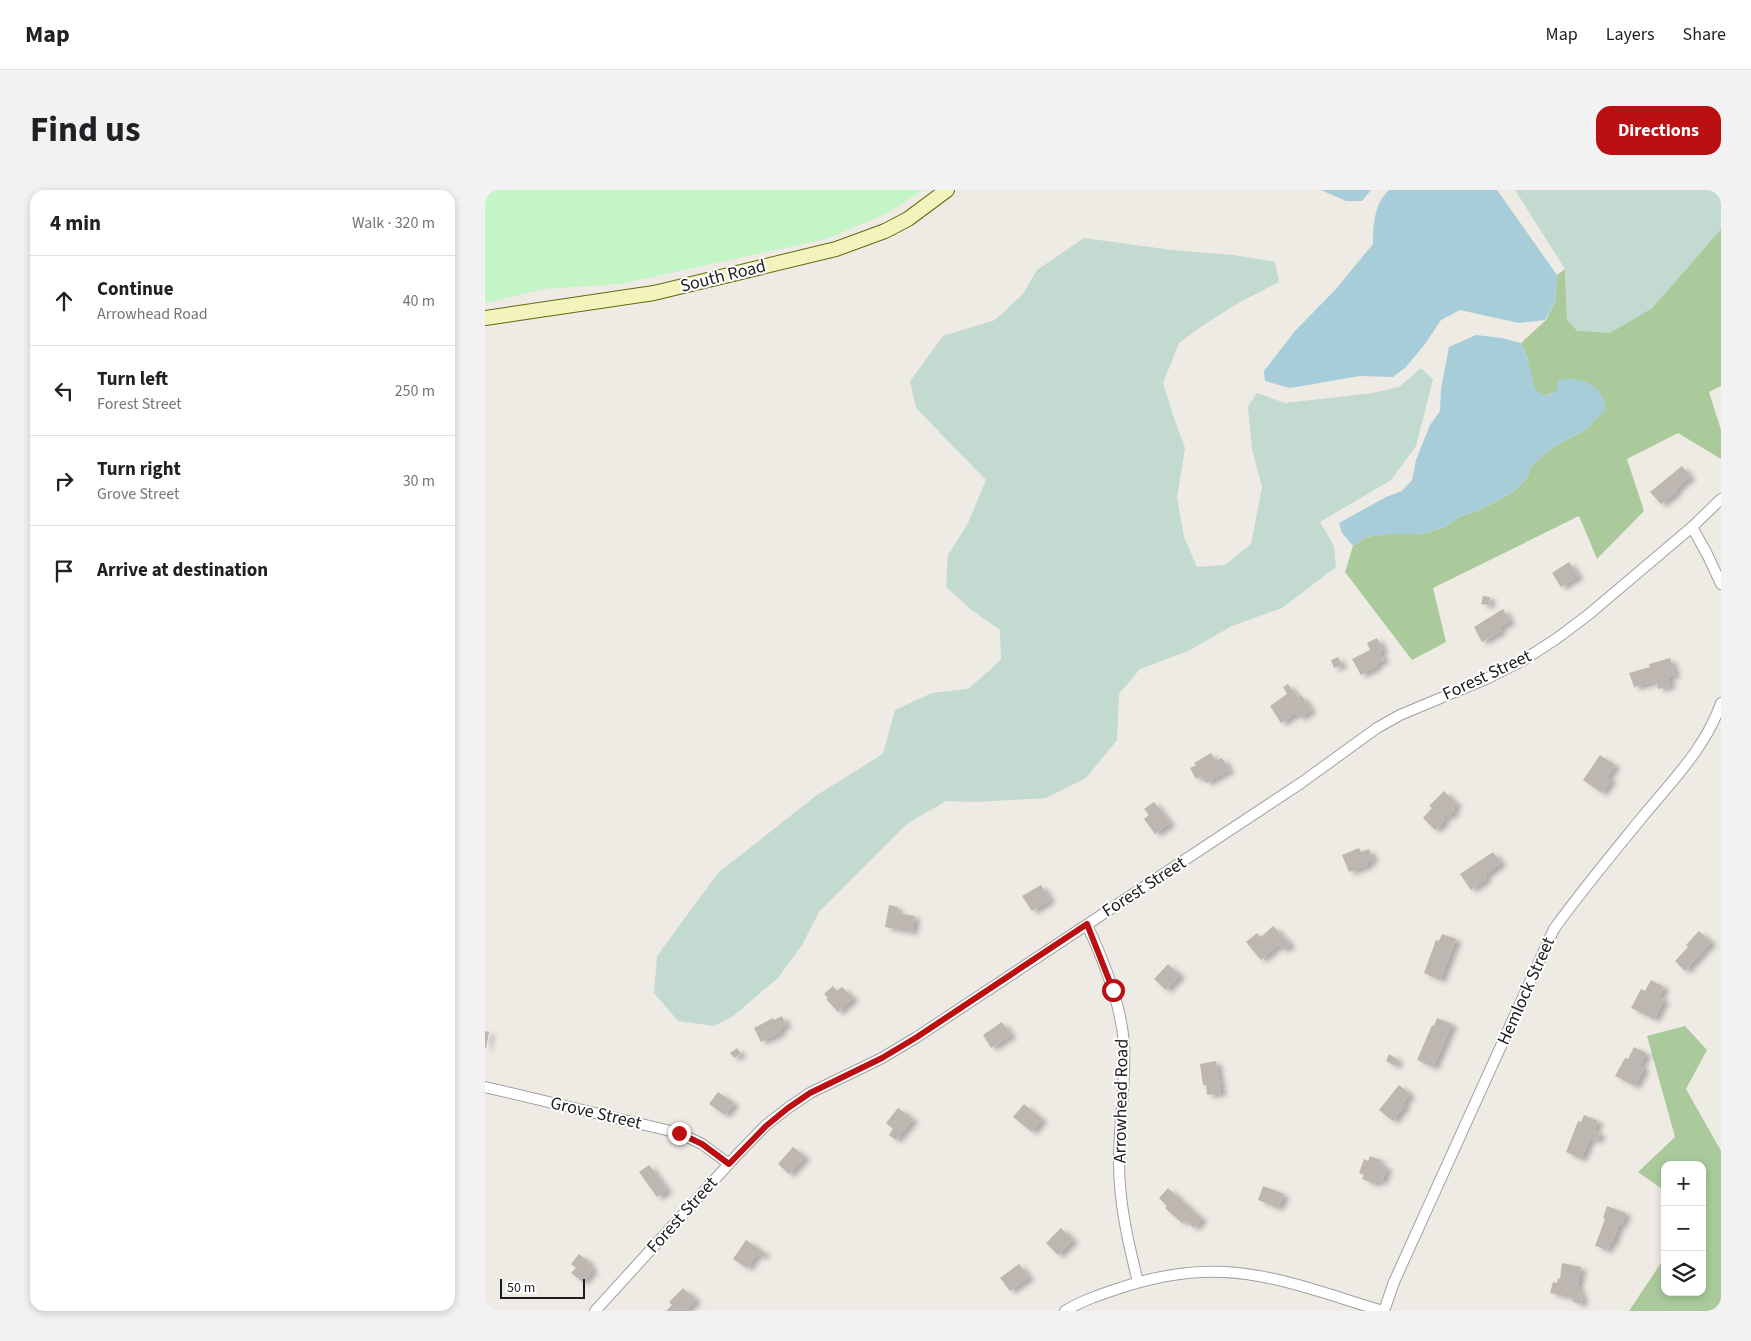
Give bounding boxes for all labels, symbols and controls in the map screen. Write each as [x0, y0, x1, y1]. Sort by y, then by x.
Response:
text: Map [25, 17, 70, 52]
text: Map [1546, 22, 1578, 47]
text: Layers [1606, 22, 1655, 47]
text: Share [1683, 22, 1726, 47]
text: Find us [30, 105, 140, 155]
button: Directions [1596, 106, 1721, 155]
text: 4 min [50, 208, 101, 238]
text: Walk · 320 m [352, 212, 435, 234]
street label: South Road [678, 253, 768, 299]
text: Continue [97, 276, 174, 303]
icon: ahead [50, 287, 78, 315]
text: 40 m [403, 290, 435, 312]
text: Arrowhead Road [97, 303, 208, 325]
text: Turn left [97, 366, 168, 393]
icon: left [50, 377, 78, 405]
text: 250 m [395, 380, 435, 402]
text: Forest Street [97, 393, 182, 415]
text: Turn right [97, 456, 181, 483]
icon: right [50, 467, 78, 495]
text: 30 m [403, 470, 435, 492]
text: Grove Street [97, 483, 180, 505]
icon: arrive [50, 557, 78, 585]
text: Arrive at destination [97, 557, 268, 584]
street label: Forest Street [1439, 644, 1535, 706]
street label: Forest Street [1097, 851, 1191, 923]
street label: Hemlock Street [1491, 933, 1561, 1049]
route start [1102, 979, 1125, 1002]
street label: Arrowhead Road [1107, 1039, 1135, 1163]
street label: Grove Street [548, 1090, 644, 1136]
route end [668, 1122, 691, 1145]
map controls [1661, 1161, 1706, 1296]
button: + [1661, 1161, 1706, 1206]
street label: Forest Street [641, 1171, 723, 1259]
button: − [1661, 1206, 1706, 1251]
button: layers [1661, 1251, 1706, 1296]
scale bar [500, 1276, 585, 1299]
text: 50 m [507, 1278, 535, 1298]

